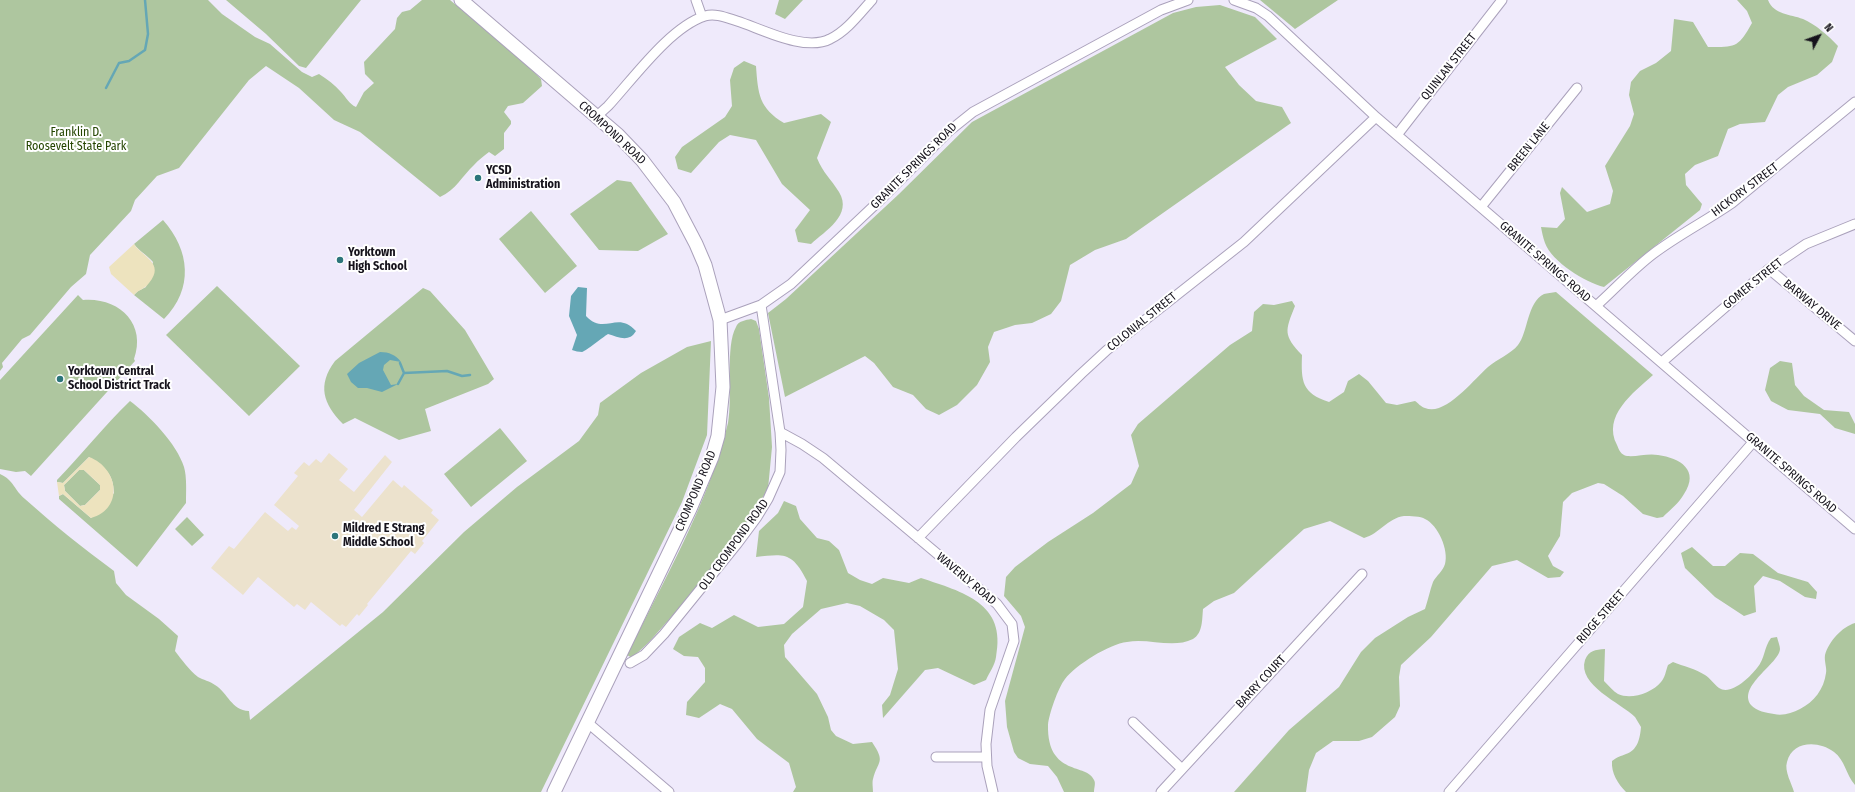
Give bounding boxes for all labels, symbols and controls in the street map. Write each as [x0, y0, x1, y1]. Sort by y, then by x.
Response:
north arrow [1799, 16, 1839, 56]
text: N [1821, 21, 1836, 35]
street label: QUINLAN STREET [1418, 31, 1480, 103]
street label: CROMPOND ROAD [575, 98, 649, 168]
street label: GRANITE SPRINGS ROAD [868, 120, 960, 212]
street label: BREEN LANE [1505, 120, 1553, 174]
park label: Franklin D. Roosevelt State Park [26, 126, 126, 154]
street label: HICKORY STREET [1709, 160, 1781, 220]
place label: YCSD Administration [486, 164, 560, 192]
marker: YCSD Administration [473, 173, 483, 183]
street label: GRANITE SPRINGS ROAD [1496, 218, 1594, 306]
place label: Yorktown High School [348, 246, 407, 274]
marker: Yorktown High School [335, 255, 345, 265]
street label: GOMER STREET [1720, 256, 1786, 312]
street label: BARWAY DRIVE [1780, 277, 1844, 333]
street label: COLONIAL STREET [1104, 290, 1180, 354]
place label: Yorktown Central School District Track [68, 365, 170, 393]
marker: Yorktown Central School District Track [55, 374, 65, 384]
street label: GRANITE SPRINGS ROAD [1742, 429, 1840, 517]
street label: CROMPOND ROAD [672, 448, 720, 534]
street label: OLD CROMPOND ROAD [696, 497, 772, 593]
place label: Mildred E Strang Middle School [343, 522, 425, 550]
marker: Mildred E Strang Middle School [330, 531, 340, 541]
street label: WAVERLY ROAD [933, 550, 999, 608]
street label: RIDGE STREET [1574, 587, 1628, 647]
street label: BARRY COURT [1233, 653, 1289, 711]

